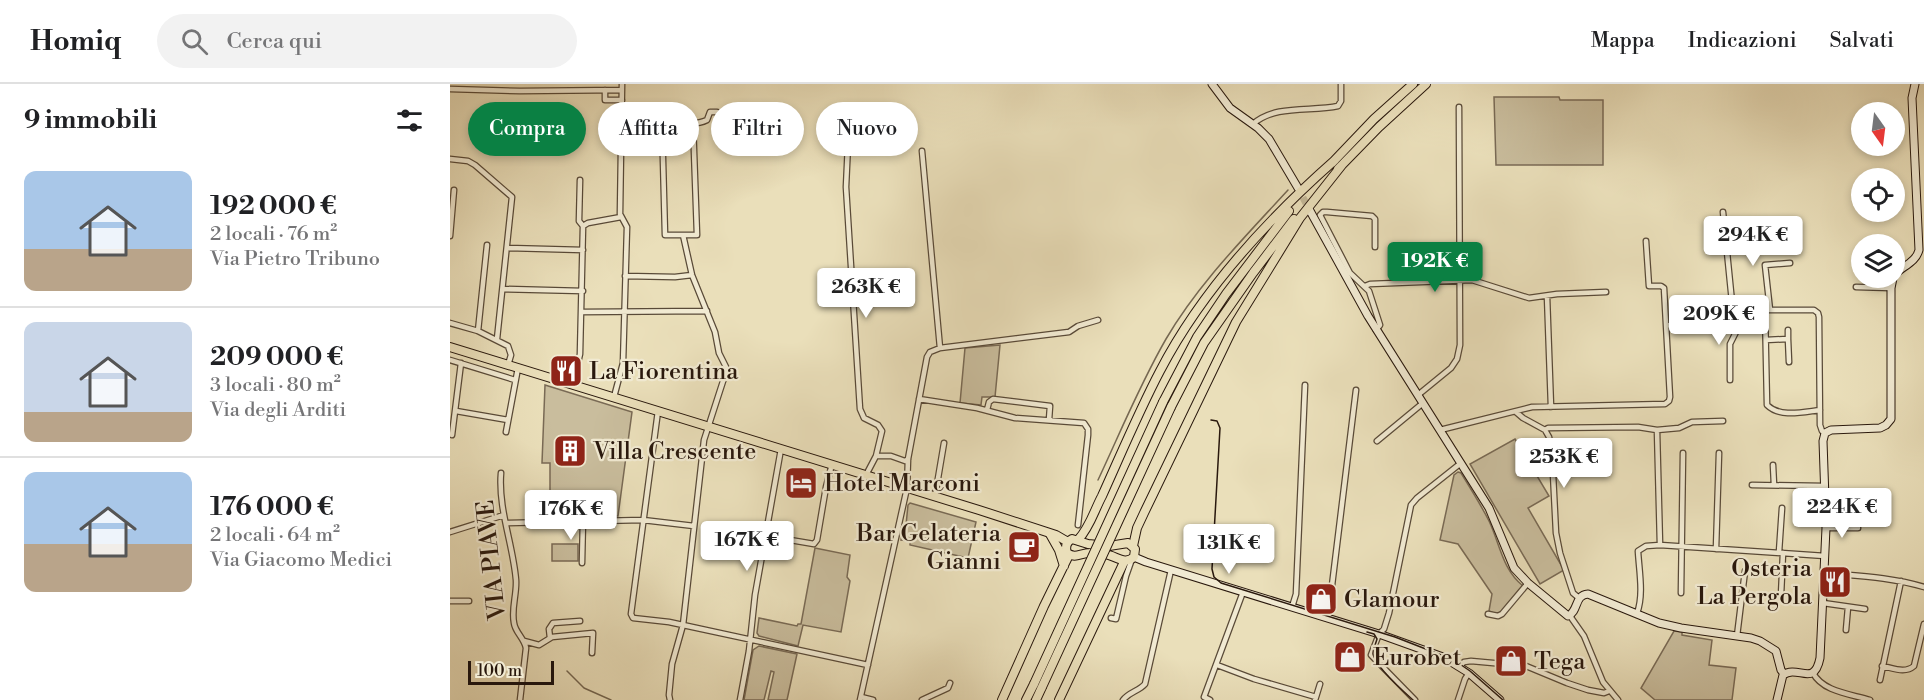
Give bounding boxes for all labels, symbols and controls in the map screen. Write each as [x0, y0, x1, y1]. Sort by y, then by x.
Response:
search box [157, 14, 577, 68]
text: Homiq [30, 24, 121, 59]
icon: search [178, 25, 211, 58]
text: Cerca qui [226, 28, 322, 55]
text: Mappa [1591, 28, 1655, 54]
text: Indicazioni [1688, 28, 1797, 54]
text: Salvati [1830, 28, 1894, 54]
chip: Compra [468, 102, 586, 156]
chip: Affitta [598, 102, 699, 156]
chip: Filtri [711, 102, 804, 156]
chip: Nuovo [816, 102, 918, 156]
north arrow [1851, 102, 1905, 156]
map controls [1851, 102, 1905, 288]
text: 9 immobili [24, 104, 157, 136]
icon: filters [393, 104, 426, 137]
button: locate [1851, 168, 1905, 222]
text: 192 000 € [210, 190, 337, 222]
icon: home [72, 195, 144, 267]
pin: 294K € [1704, 216, 1802, 267]
text: 2 locali · 76 m² [210, 222, 337, 247]
text: 294K € [1718, 223, 1788, 248]
button: layers [1851, 234, 1905, 288]
pin: 192K € [1386, 242, 1484, 293]
text: Via Pietro Tribuno [210, 247, 380, 272]
text: 192K € [1402, 249, 1468, 274]
pin: 263K € [817, 268, 915, 319]
text: 263K € [831, 275, 901, 300]
pin: 209K € [1670, 295, 1768, 346]
text: 209K € [1683, 302, 1755, 327]
text: 209 000 € [210, 341, 343, 373]
icon: home [72, 346, 144, 418]
restaurant icon: La Fiorentina [548, 353, 584, 389]
place label: La Fiorentina [589, 357, 739, 387]
text: 3 locali · 80 m² [210, 373, 341, 398]
text: Via degli Arditi [210, 398, 346, 423]
building icon: Villa Crescente [552, 433, 588, 469]
place label: Villa Crescente [592, 437, 756, 467]
pin: 253K € [1515, 438, 1613, 489]
text: 253K € [1529, 445, 1599, 470]
hotel icon: Hotel Marconi [783, 465, 819, 501]
place label: Hotel Marconi [824, 469, 980, 499]
pin: 224K € [1793, 488, 1891, 539]
pin: 176K € [522, 490, 620, 541]
text: 176 000 € [210, 491, 334, 523]
text: 224K € [1807, 495, 1878, 520]
icon: home [72, 496, 144, 568]
text: 176K € [539, 497, 603, 522]
street label: VIA PIAVE [471, 498, 513, 622]
place label: Bar Gelateria Gianni [855, 519, 1002, 577]
pin: 167K € [698, 521, 796, 572]
text: 2 locali · 64 m² [210, 523, 340, 548]
pin: 131K € [1180, 524, 1278, 575]
text: 167K € [715, 528, 779, 553]
cafe icon: Bar Gelateria Gianni [1006, 529, 1042, 565]
text: 131K € [1197, 531, 1261, 556]
text: Via Giacomo Medici [210, 548, 392, 573]
place label: Osteria La Pergola [1697, 554, 1813, 612]
restaurant icon: Osteria La Pergola [1817, 564, 1853, 600]
shop icon: Glamour [1303, 581, 1339, 617]
place label: Glamour [1344, 585, 1440, 615]
shop icon: Eurobet [1332, 639, 1368, 675]
place label: Eurobet [1373, 643, 1462, 673]
shop icon: Tega [1493, 643, 1529, 679]
place label: Tega [1534, 647, 1586, 677]
scale bar [468, 658, 554, 686]
text: 100 m [477, 661, 522, 681]

